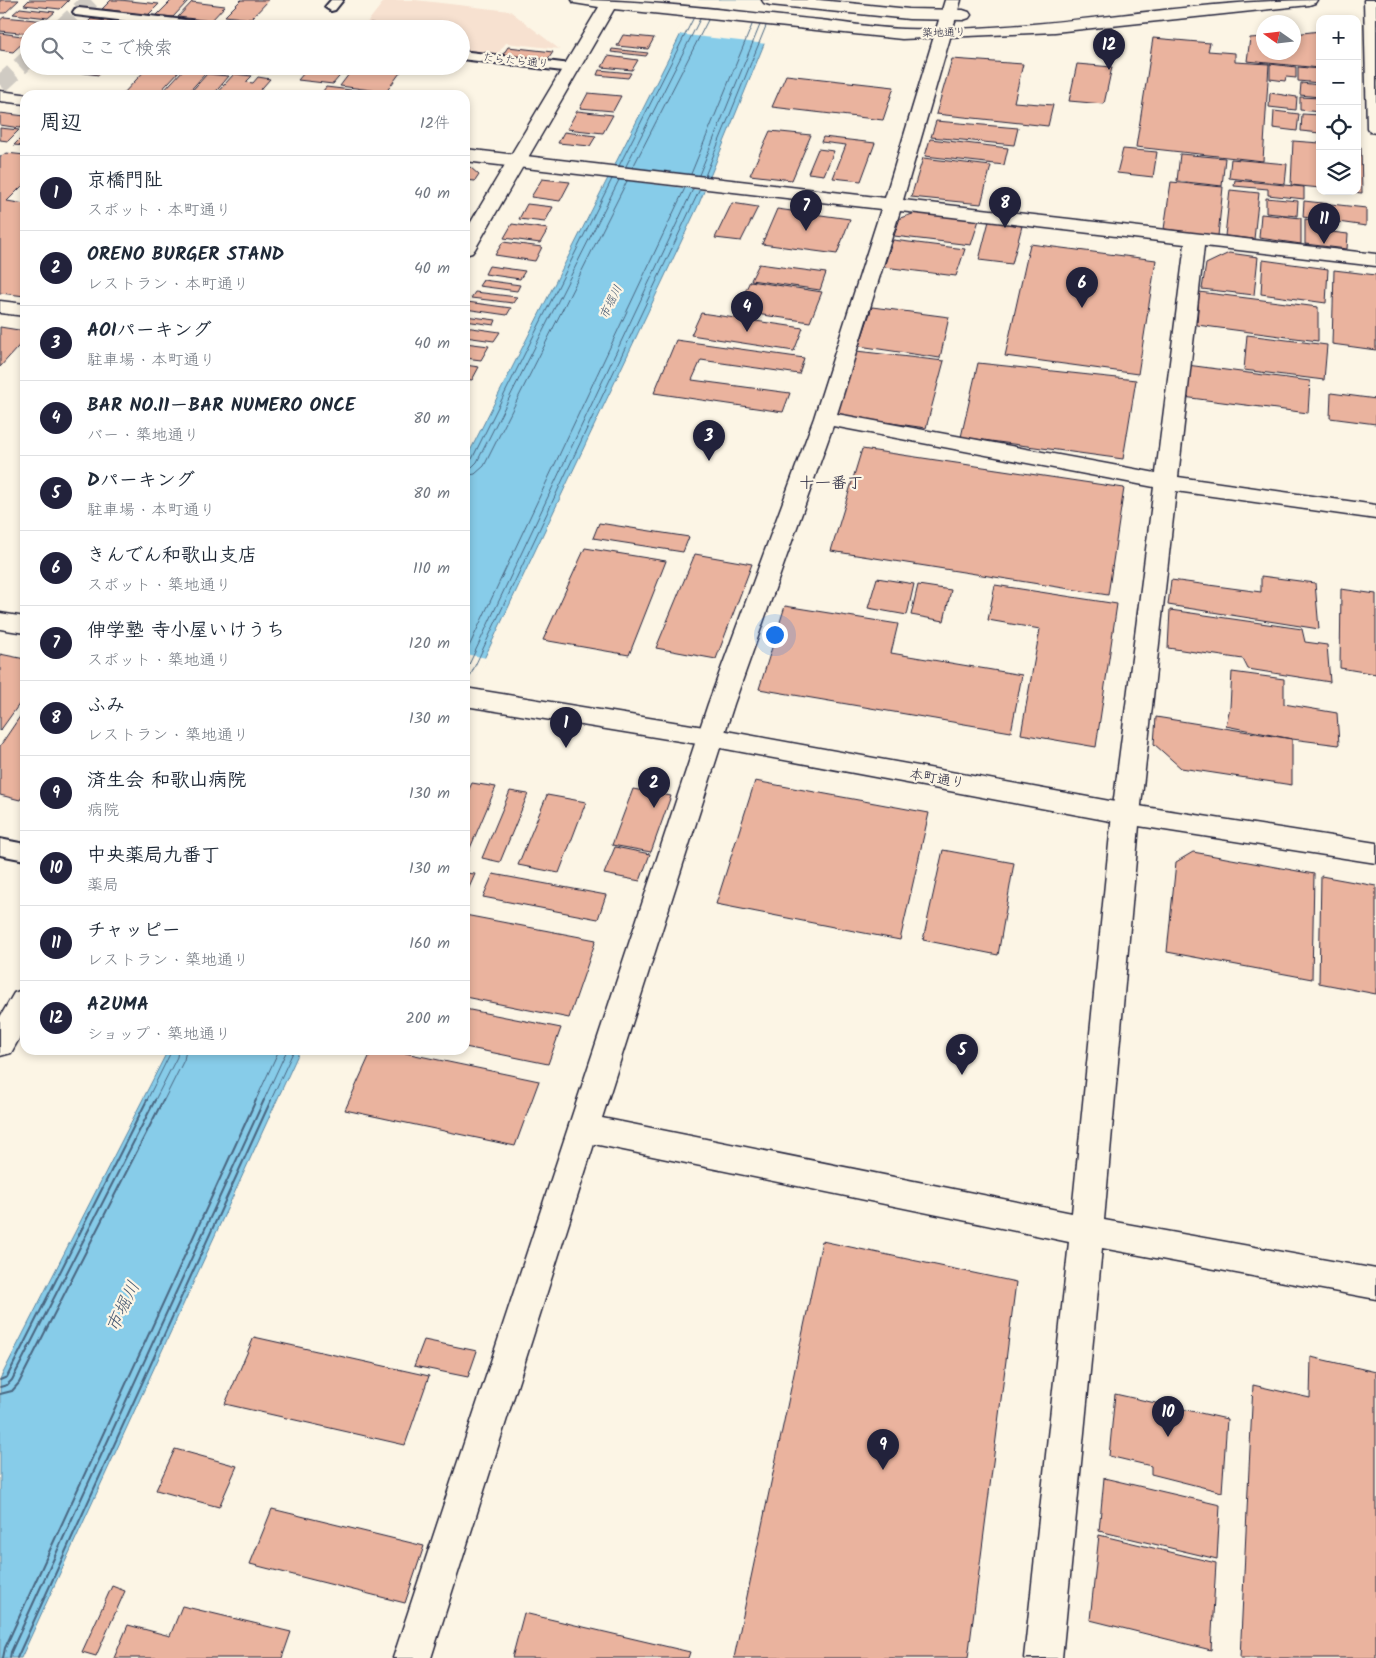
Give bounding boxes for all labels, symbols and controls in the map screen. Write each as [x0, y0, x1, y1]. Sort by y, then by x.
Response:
north arrow [1256, 15, 1301, 60]
map controls [1316, 15, 1361, 195]
button: + [1316, 15, 1361, 60]
search box [20, 20, 470, 75]
street label: 築地通り [922, 24, 966, 42]
pin: 12 [1093, 29, 1125, 70]
icon: search [38, 34, 66, 62]
text: ここで検索 [78, 34, 173, 64]
street label: たらたら通り [482, 49, 550, 73]
button: − [1316, 60, 1361, 105]
button: locate [1316, 105, 1361, 150]
text: 周辺 [40, 107, 82, 140]
text: 12件 [420, 111, 450, 136]
button: layers [1316, 150, 1361, 195]
text: 京橋門阯 [87, 166, 163, 196]
text: 1 [54, 181, 58, 206]
text: 40 m [414, 181, 450, 206]
pin: 8 [989, 187, 1021, 228]
pin: 7 [790, 190, 822, 231]
text: スポット · 本町通り [87, 198, 232, 223]
pin: 11 [1308, 203, 1340, 244]
text: ORENO BURGER STAND [87, 240, 284, 270]
text: 2 [51, 256, 61, 281]
text: 40 m [414, 256, 450, 281]
pin: 6 [1066, 267, 1098, 308]
text: レストラン · 本町通り [87, 272, 249, 297]
water label: 市堀川 [595, 282, 627, 322]
pin: 4 [731, 291, 763, 332]
text: AOIパーキング [87, 316, 212, 346]
text: 3 [52, 331, 60, 356]
text: 40 m [414, 331, 450, 356]
text: 駐車場 · 本町通り [87, 348, 216, 373]
text: BAR NO.11ーBAR NUMERO ONCE [87, 391, 355, 421]
text: 4 [52, 406, 60, 431]
text: 80 m [413, 406, 450, 431]
pin: 3 [693, 420, 725, 461]
text: バー · 築地通り [87, 423, 200, 448]
text: Dパーキング [87, 466, 195, 496]
district label: 十一番丁 [799, 471, 863, 496]
text: 5 [52, 481, 60, 506]
text: 80 m [413, 481, 450, 506]
text: 駐車場 · 本町通り [87, 498, 216, 523]
text: きんでん和歌山支店 [87, 541, 257, 571]
text: 6 [52, 556, 60, 581]
text: 110 m [413, 556, 450, 581]
text: スポット · 築地通り [87, 573, 232, 598]
text: 伸学塾 寺小屋いけうち [87, 616, 285, 646]
your location [762, 622, 788, 648]
text: 7 [52, 631, 60, 656]
text: 120 m [409, 631, 450, 656]
text: スポット · 築地通り [87, 648, 232, 673]
text: ふみ [87, 691, 125, 721]
text: 8 [51, 706, 61, 731]
text: 130 m [409, 706, 450, 731]
pin: 1 [550, 707, 582, 748]
text: レストラン · 築地通り [87, 723, 249, 748]
street label: 本町通り [908, 763, 966, 795]
text: 済生会 和歌山病院 [87, 766, 246, 796]
pin: 2 [638, 767, 670, 808]
text: 9 [52, 781, 60, 806]
text: 130 m [409, 781, 450, 806]
text: 病院 [87, 798, 119, 823]
text: 中央薬局九番丁 [87, 841, 220, 871]
text: 10 [49, 856, 63, 881]
text: 130 m [409, 856, 450, 881]
text: 薬局 [87, 873, 119, 898]
text: チャッピー [87, 916, 180, 946]
text: 11 [51, 931, 61, 956]
text: 160 m [409, 931, 450, 956]
text: レストラン · 築地通り [87, 948, 249, 973]
text: AZUMA [87, 990, 149, 1020]
text: 12 [49, 1006, 63, 1031]
text: 200 m [406, 1006, 450, 1031]
text: ショップ · 築地通り [87, 1022, 231, 1047]
pin: 5 [946, 1034, 978, 1075]
water label: 市堀川 [99, 1276, 149, 1338]
pin: 10 [1152, 1396, 1184, 1437]
pin: 9 [867, 1429, 899, 1470]

